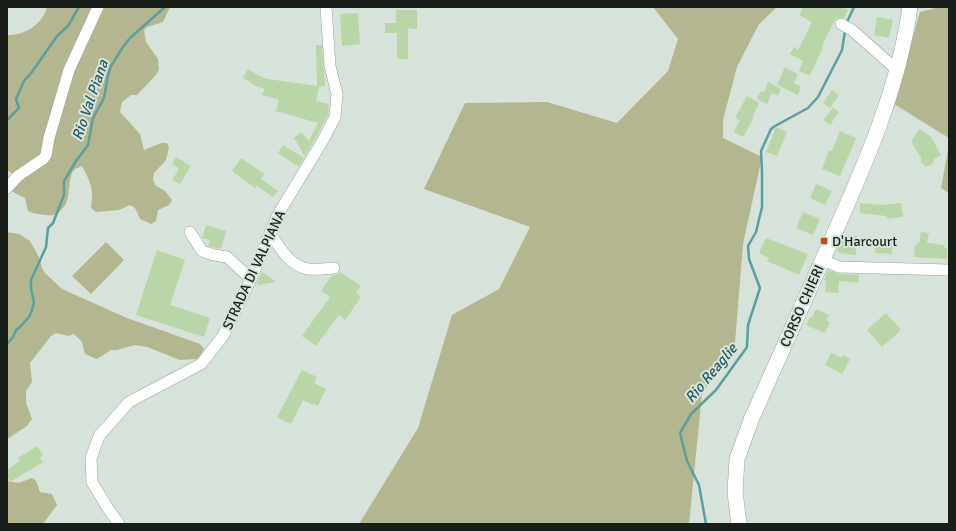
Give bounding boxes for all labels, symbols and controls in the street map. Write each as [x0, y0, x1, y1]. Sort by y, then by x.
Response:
water label: Rio Val Piana [68, 57, 112, 142]
street label: STRADA DI VALPIANA [219, 207, 289, 332]
place label: D'Harcourt [832, 233, 897, 250]
marker: D'Harcourt [819, 236, 829, 246]
street label: CORSO CHIERI [776, 262, 828, 350]
water label: Rio Reaglie [681, 339, 742, 406]

